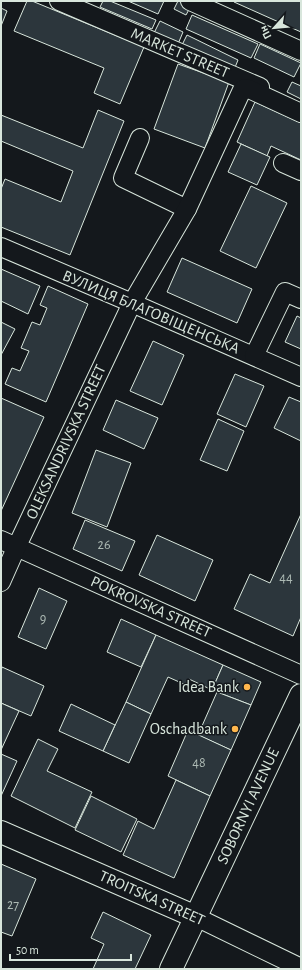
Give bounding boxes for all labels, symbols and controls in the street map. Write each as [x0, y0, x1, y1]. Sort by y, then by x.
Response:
north arrow [254, 8, 294, 48]
text: Пн [258, 24, 273, 41]
street label: MARKET STREET [129, 25, 232, 81]
street label: ВУЛИЦЯ БЛАГОВІЩЕНСЬКА [60, 267, 243, 357]
street label: OLEKSANDRIVSKA STREET [23, 362, 109, 522]
house number: 26 [98, 538, 110, 552]
house number: 44 [279, 571, 293, 585]
street label: POKROVSKA STREET [88, 573, 214, 641]
house number: 9 [40, 612, 46, 626]
place label: Idea Bank [178, 679, 240, 695]
marker: Idea Bank [242, 682, 252, 692]
place label: Oschadbank [150, 721, 228, 737]
marker: Oschadbank [230, 724, 240, 734]
street label: SOBORNYI AVENUE [214, 745, 282, 866]
house number: 48 [192, 756, 206, 770]
street label: TROITSKA STREET [97, 868, 207, 929]
house number: 27 [7, 898, 19, 912]
scale bar [10, 936, 131, 962]
text: 50 m [16, 944, 39, 956]

